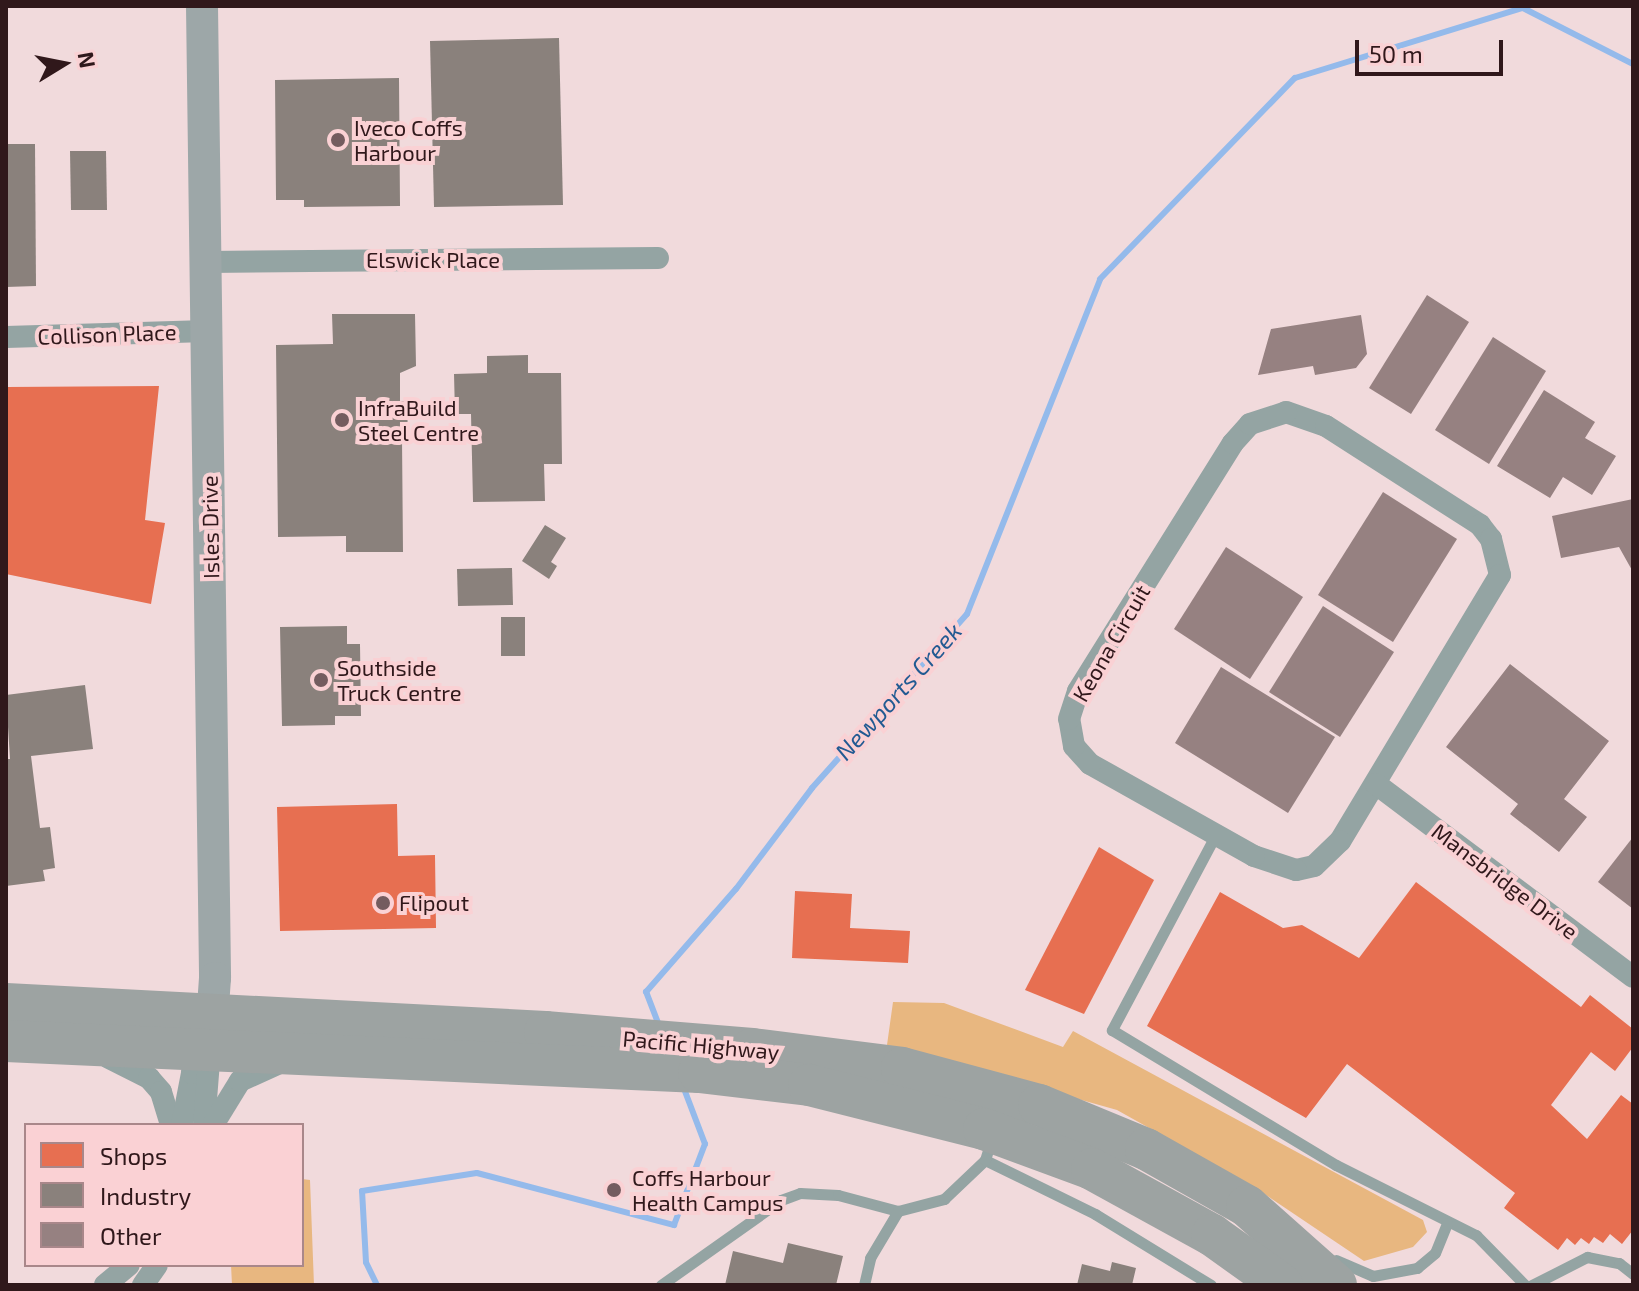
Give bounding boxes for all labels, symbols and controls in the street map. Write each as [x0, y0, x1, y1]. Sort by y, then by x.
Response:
north arrow [24, 24, 104, 104]
scale bar [1359, 24, 1507, 74]
text: 50 m [1369, 39, 1423, 68]
text: N [73, 50, 102, 70]
place label: Iveco Coffs Harbour [354, 114, 463, 166]
marker: Iveco Coffs Harbour [329, 131, 347, 149]
street label: Elswick Place [366, 247, 500, 273]
street label: Collison Place [37, 318, 177, 350]
place label: InfraBuild Steel Centre [358, 394, 480, 446]
marker: InfraBuild Steel Centre [333, 411, 351, 429]
street label: Isles Drive [196, 475, 224, 579]
street label: Keona Circuit [1067, 580, 1155, 706]
water label: Newports Creek [829, 616, 967, 766]
place label: Southside Truck Centre [337, 654, 462, 706]
marker: Southside Truck Centre [312, 671, 330, 689]
street label: Mansbridge Drive [1427, 818, 1583, 944]
place label: Flipout [399, 890, 469, 916]
marker: Flipout [374, 894, 392, 912]
street label: Pacific Highway [622, 1025, 780, 1065]
legend [24, 1123, 304, 1267]
text: Shops [100, 1141, 167, 1170]
place label: Coffs Harbour Health Campus [632, 1164, 783, 1216]
marker: Coffs Harbour Health Campus [603, 1179, 625, 1201]
text: Industry [100, 1181, 191, 1210]
text: Other [100, 1221, 162, 1250]

